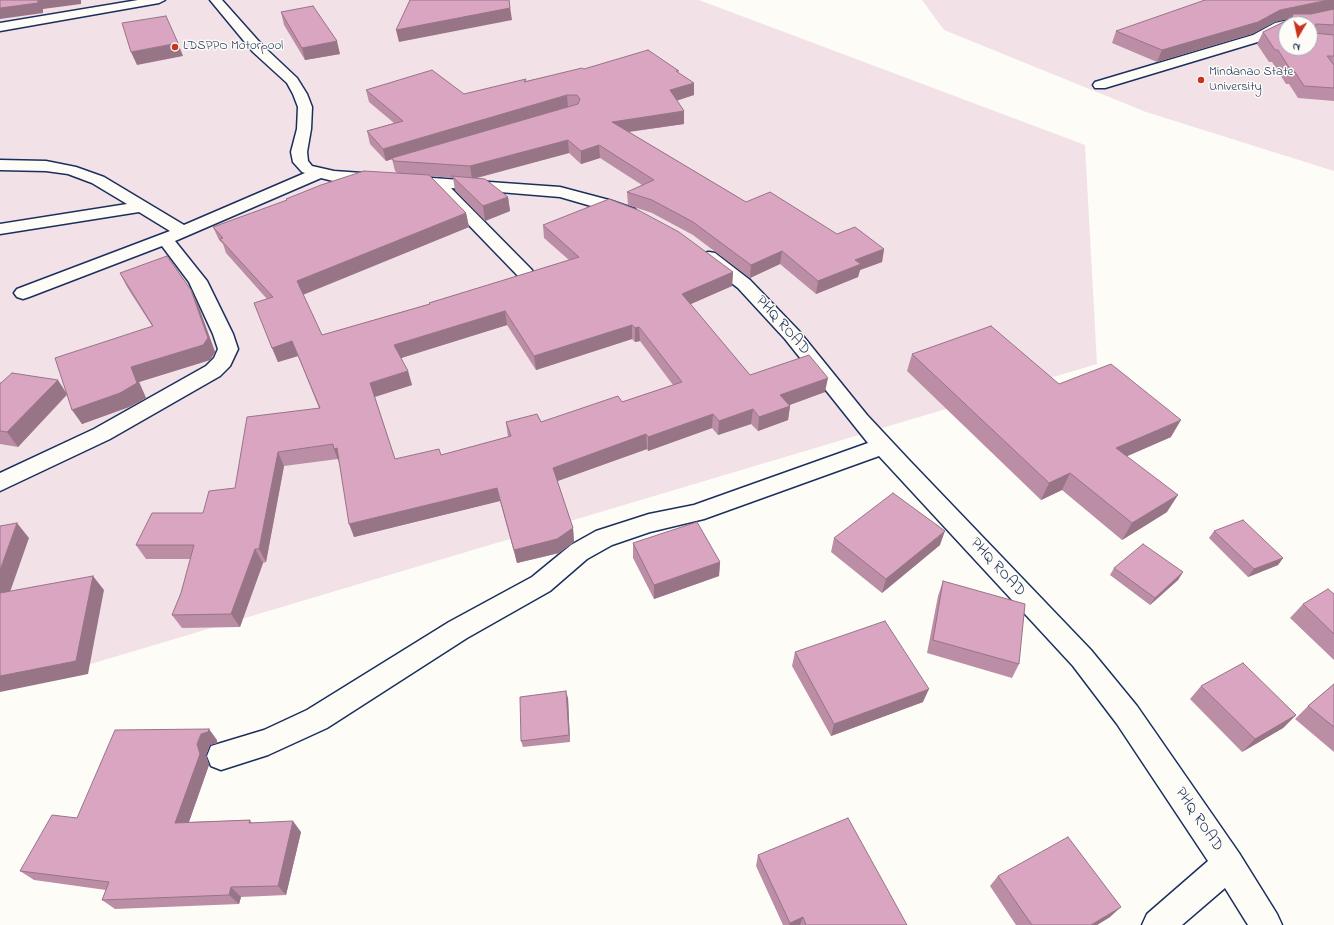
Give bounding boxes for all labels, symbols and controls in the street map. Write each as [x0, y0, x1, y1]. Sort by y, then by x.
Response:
north arrow [1278, 16, 1318, 56]
text: N [1291, 38, 1301, 55]
place label: LDSPPO Motorpool [183, 39, 283, 55]
marker: LDSPPO Motorpool [170, 42, 180, 52]
place label: Mindanao State University [1209, 65, 1293, 96]
marker: Mindanao State University [1196, 75, 1206, 85]
street label: PHQ ROAD [750, 292, 814, 360]
street label: PHQ ROAD [965, 535, 1029, 601]
street label: PHQ ROAD [1170, 784, 1226, 856]

